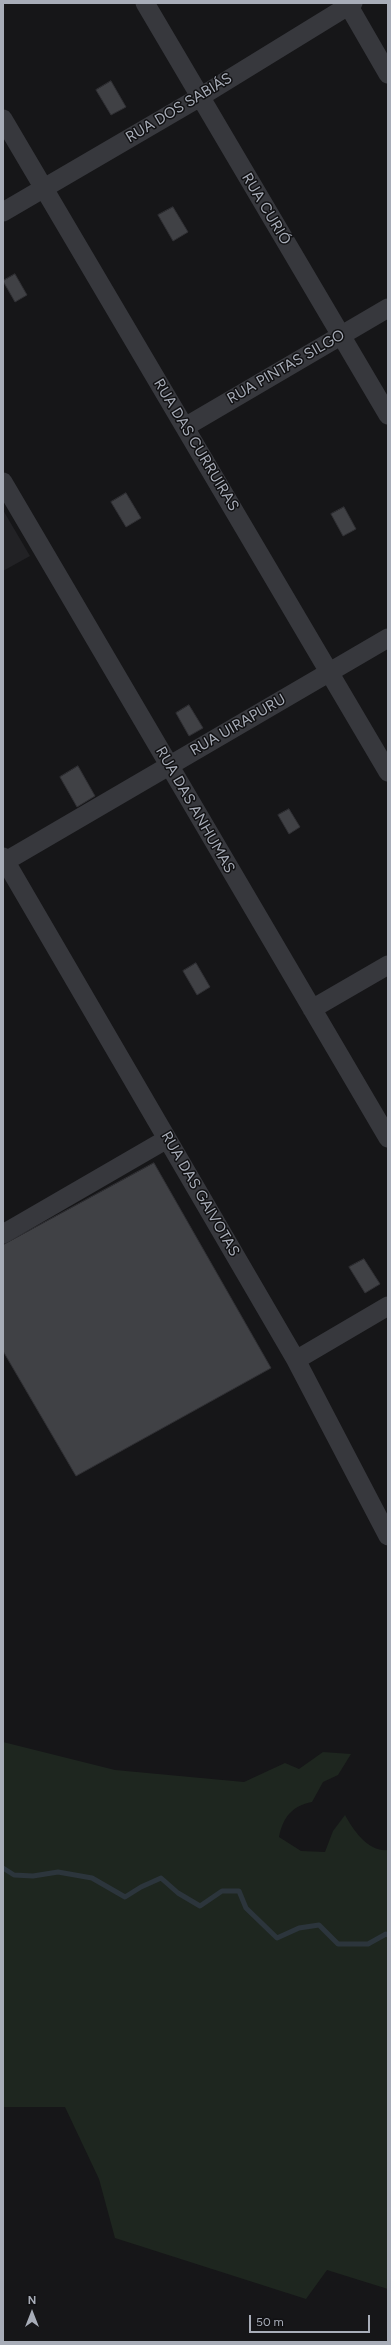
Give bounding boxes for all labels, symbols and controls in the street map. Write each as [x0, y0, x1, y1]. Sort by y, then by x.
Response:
street label: RUA DOS SABIÁS [123, 69, 235, 147]
street label: RUA CURIÓ [238, 170, 294, 248]
street label: RUA PINTAS SILGO [224, 326, 348, 408]
street label: RUA DAS CURRUIRAS [149, 376, 243, 514]
street label: RUA UIRAPURU [187, 690, 289, 760]
street label: RUA DAS ANHUMAS [151, 744, 239, 876]
street label: RUA DAS GAIVOTAS [157, 1128, 243, 1260]
north arrow [12, 2293, 52, 2333]
text: N [28, 2294, 36, 2307]
scale bar [251, 2307, 372, 2333]
text: 50 m [256, 2315, 284, 2329]

